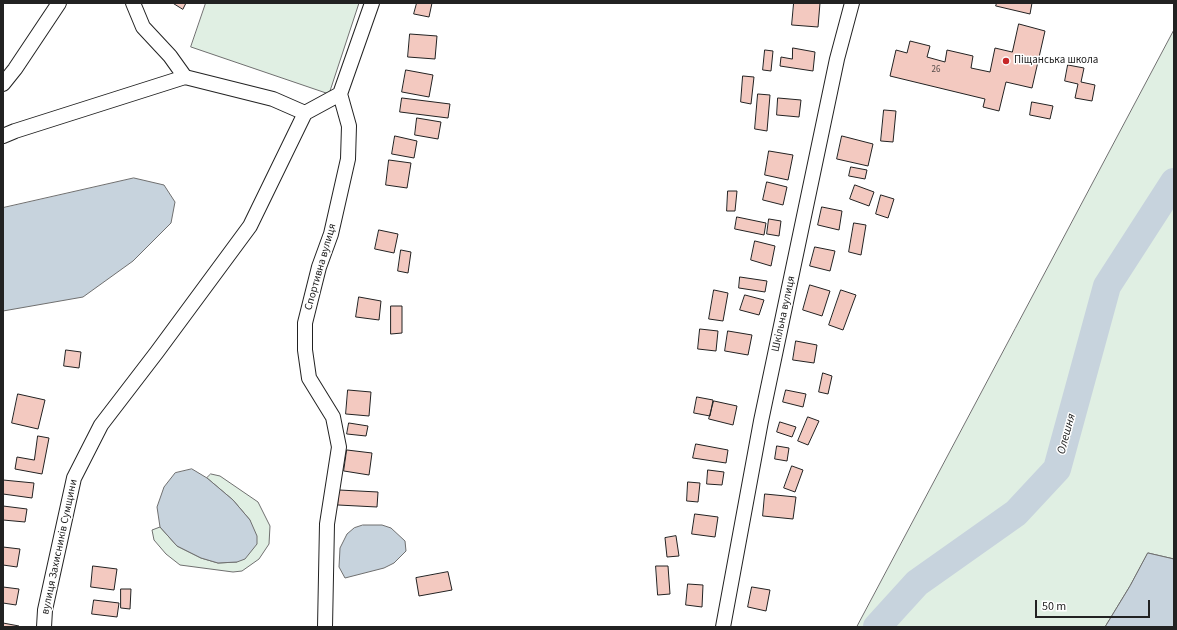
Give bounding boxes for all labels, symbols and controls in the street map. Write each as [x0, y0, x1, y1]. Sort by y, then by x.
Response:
place label: Піщанська школа [1014, 54, 1098, 68]
marker: Піщанська школа [1001, 56, 1011, 66]
house number: 26 [932, 65, 940, 75]
street label: Спортивна вулиця [302, 222, 340, 312]
street label: Шкільна вулиця [769, 275, 799, 353]
water label: Олешня [1055, 412, 1079, 456]
street label: вулиця Захисників Сумщини [39, 478, 81, 616]
scale bar [1037, 592, 1152, 618]
text: 50 m [1042, 598, 1066, 615]

